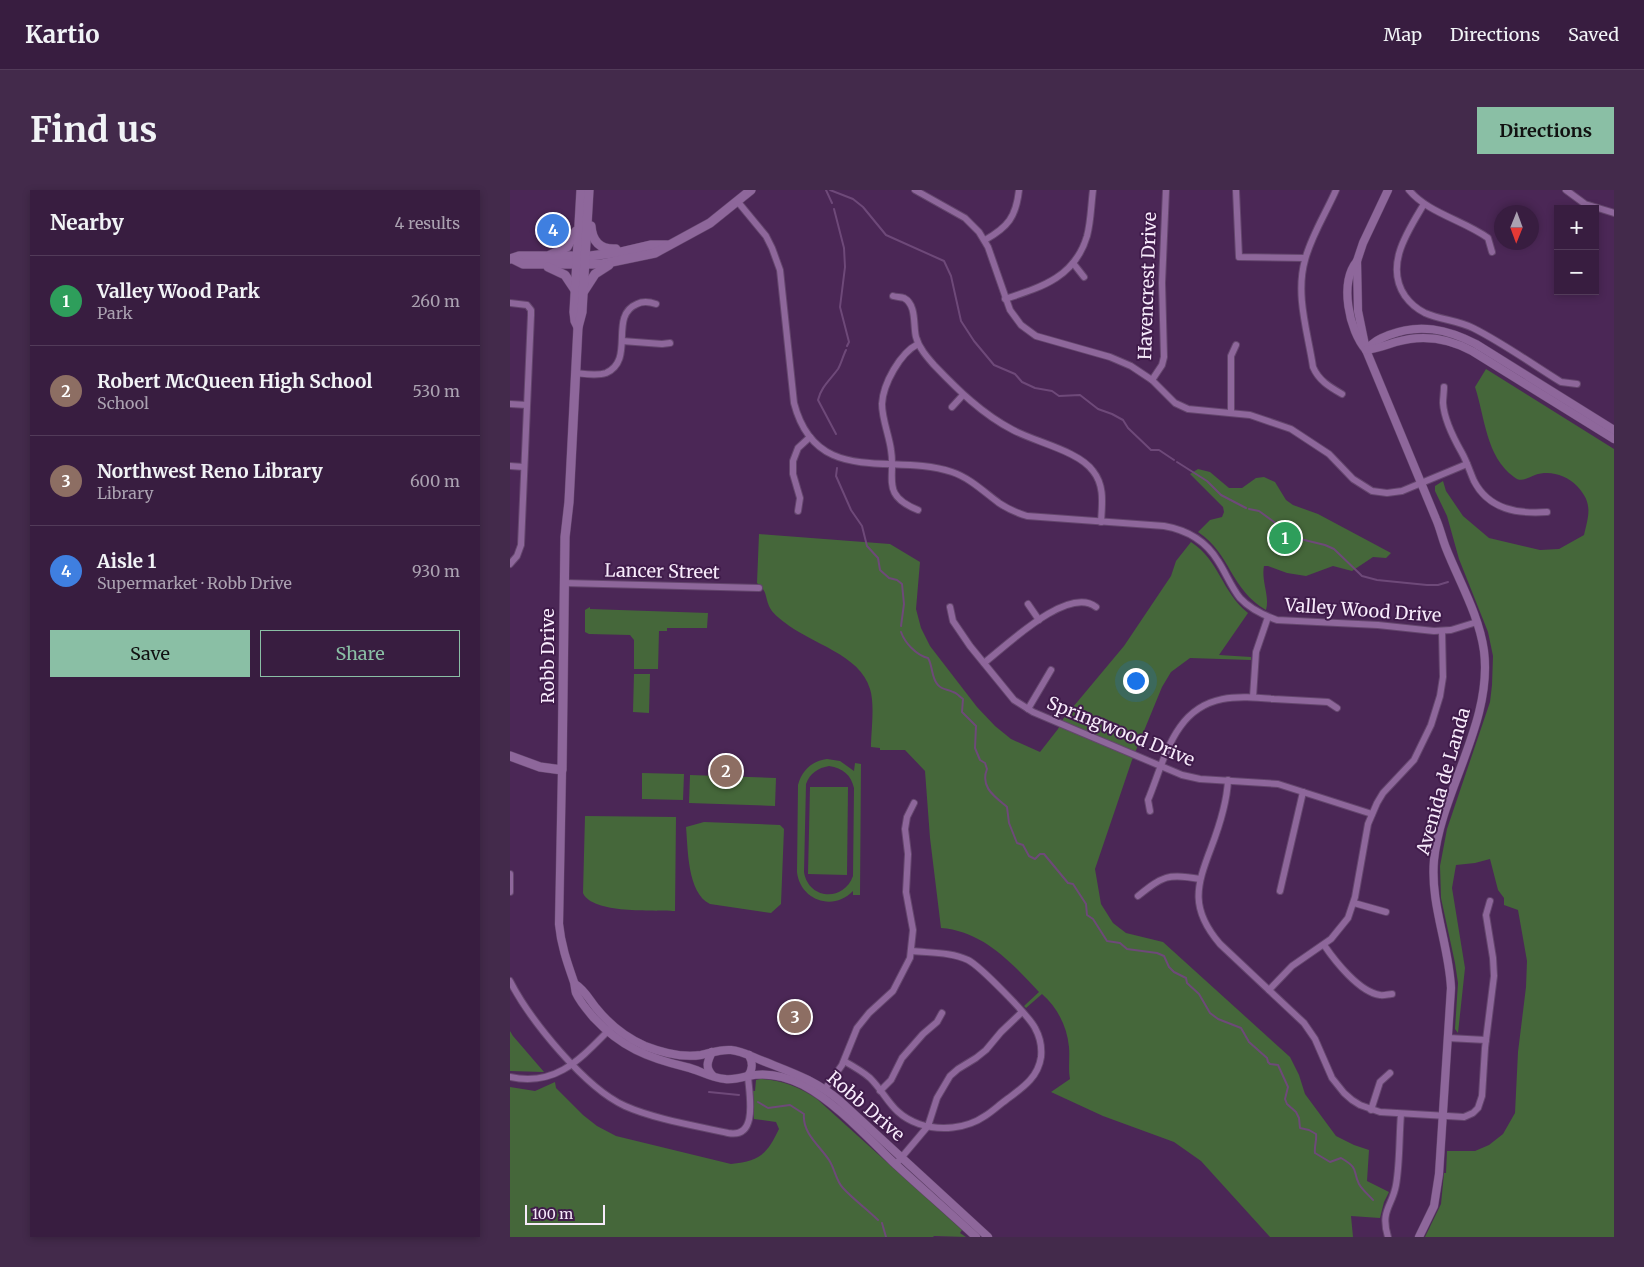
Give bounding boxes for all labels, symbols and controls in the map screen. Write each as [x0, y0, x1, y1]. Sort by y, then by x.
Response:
text: Kartio [25, 19, 100, 50]
text: Map [1384, 23, 1422, 46]
text: Directions [1450, 23, 1540, 46]
text: Saved [1568, 23, 1619, 46]
button: Directions [1477, 107, 1614, 154]
text: Find us [30, 108, 157, 152]
north arrow [1494, 205, 1539, 250]
map controls [1554, 205, 1599, 295]
button: + [1554, 205, 1599, 250]
text: Nearby [50, 209, 124, 236]
pin: 4 [537, 211, 569, 249]
street label: Havencrest Drive [1133, 212, 1161, 360]
text: 4 results [394, 213, 460, 233]
button: − [1554, 250, 1599, 295]
text: Valley Wood Park [97, 279, 260, 303]
text: 1 [62, 291, 70, 311]
text: 260 m [411, 291, 460, 311]
text: Park [97, 303, 133, 323]
text: Robert McQueen High School [97, 369, 372, 393]
text: 2 [61, 381, 71, 401]
text: 530 m [412, 381, 460, 401]
text: School [97, 393, 149, 413]
text: Northwest Reno Library [97, 459, 323, 483]
text: 3 [61, 471, 71, 491]
text: 600 m [410, 471, 460, 491]
text: Library [97, 483, 154, 503]
pin: 1 [1269, 519, 1301, 557]
text: Aisle 1 [97, 549, 156, 573]
street label: Lancer Street [604, 558, 720, 584]
text: 4 [61, 561, 71, 581]
text: 930 m [412, 561, 460, 581]
text: Supermarket · Robb Drive [97, 573, 292, 593]
street label: Valley Wood Drive [1283, 593, 1442, 627]
street label: Robb Drive [536, 608, 559, 704]
button: Save [50, 630, 250, 677]
button: Share [260, 630, 460, 677]
your location [1123, 668, 1149, 694]
street label: Springwood Drive [1044, 691, 1198, 771]
street label: Avenida de Landa [1411, 704, 1475, 858]
pin: 2 [710, 752, 742, 790]
pin: 3 [779, 998, 811, 1036]
street label: Robb Drive [822, 1066, 910, 1146]
scale bar [525, 1202, 605, 1225]
text: 100 m [532, 1205, 573, 1223]

